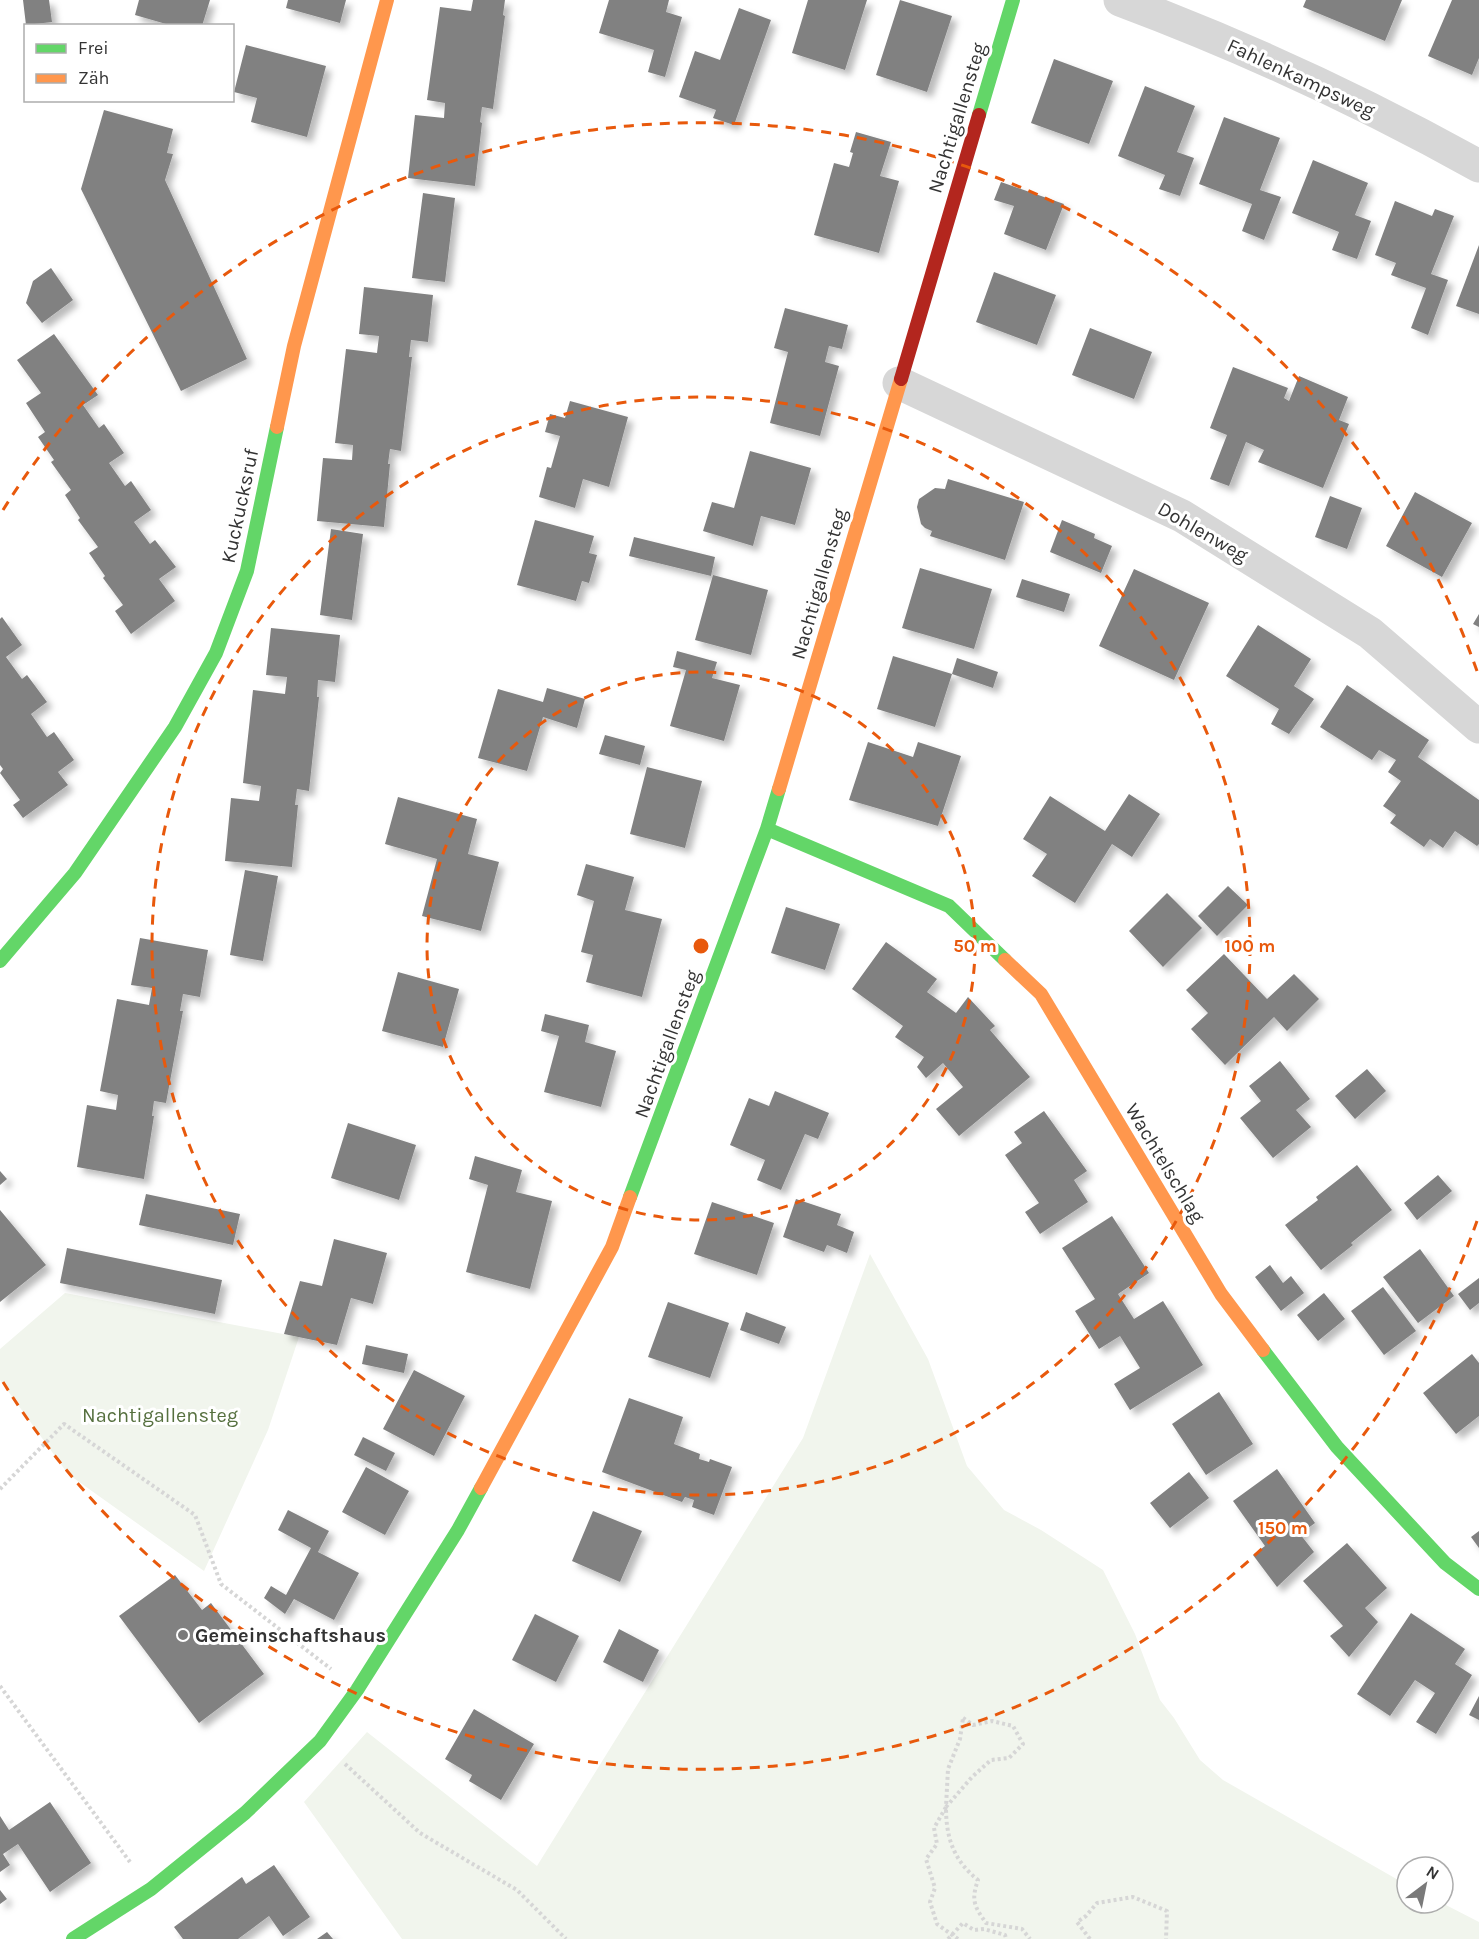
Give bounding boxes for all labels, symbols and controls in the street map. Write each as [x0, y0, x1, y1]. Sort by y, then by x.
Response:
legend [24, 24, 234, 102]
street label: Fahlenkampsweg [1224, 34, 1378, 122]
text: Frei [78, 37, 109, 59]
street label: Nachtigallensteg [923, 40, 991, 196]
text: Zäh [78, 67, 109, 89]
street label: Kuckucksruf [217, 447, 263, 565]
street label: Dohlenweg [1154, 497, 1252, 567]
street label: Nachtigallensteg [786, 506, 852, 662]
text: 50 m [953, 935, 997, 957]
text: 100 m [1225, 935, 1275, 957]
centre of rings [691, 936, 711, 956]
street label: Nachtigallensteg [630, 967, 704, 1121]
street label: Wachtelschlag [1120, 1099, 1210, 1227]
park label: Nachtigallensteg [82, 1404, 238, 1427]
text: 150 m [1258, 1517, 1308, 1539]
place label: Gemeinschaftshaus [195, 1624, 386, 1647]
marker: Gemeinschaftshaus [176, 1628, 190, 1642]
north arrow [1395, 1855, 1455, 1915]
text: N [1423, 1862, 1443, 1884]

